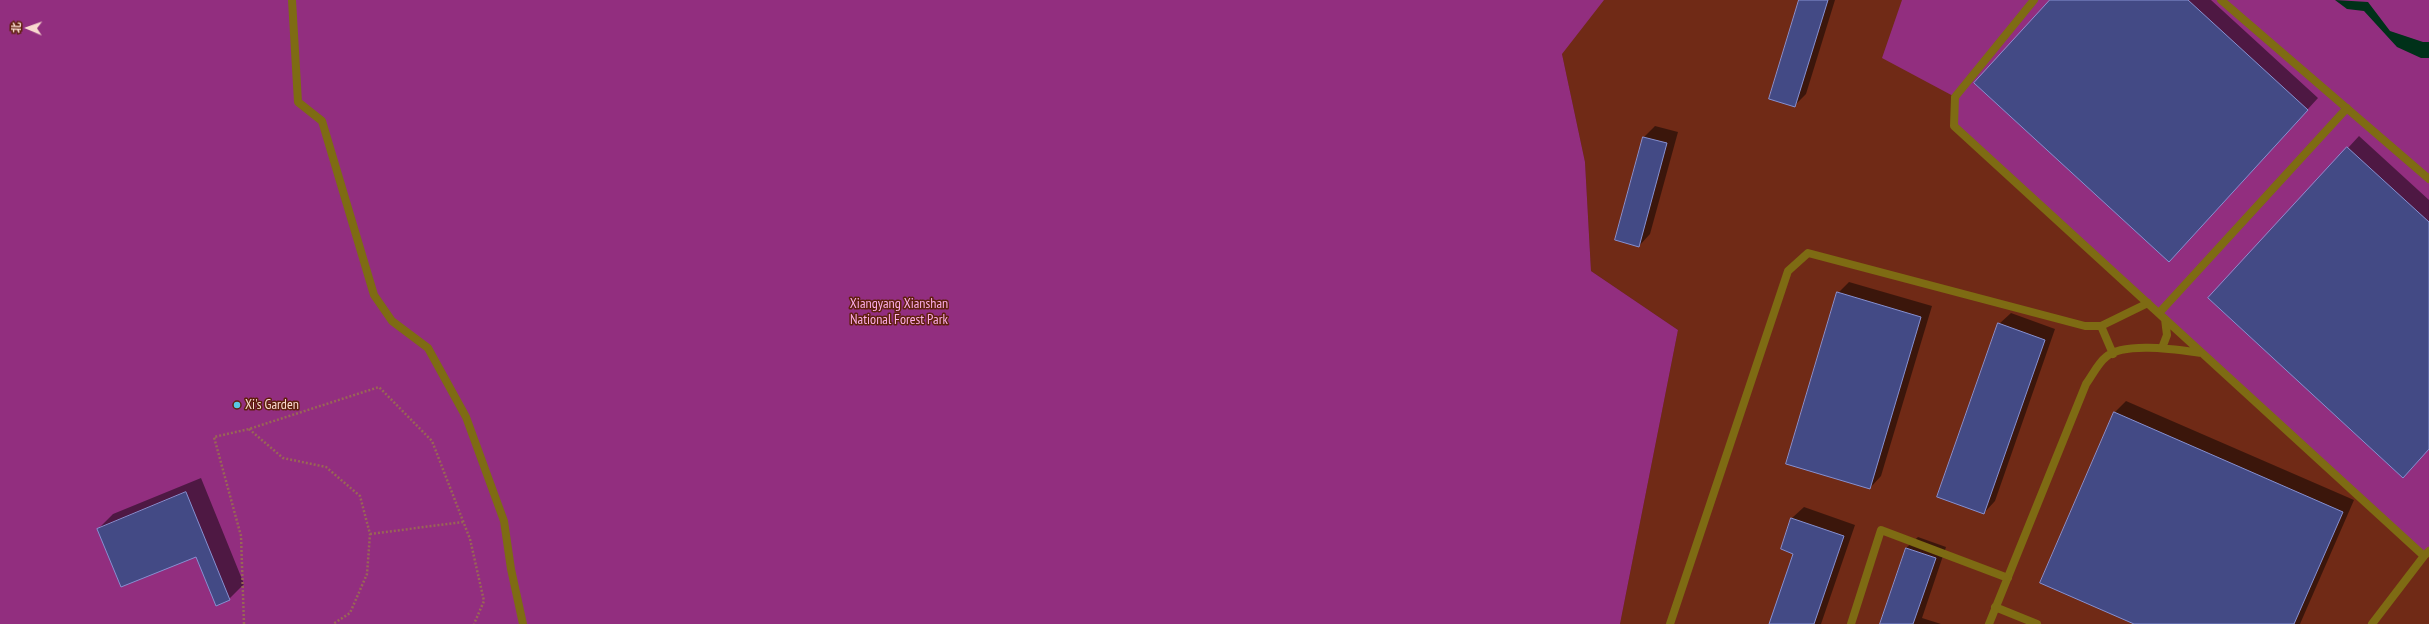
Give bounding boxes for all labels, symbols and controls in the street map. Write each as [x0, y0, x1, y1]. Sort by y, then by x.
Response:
north arrow [8, 8, 48, 48]
text: 北 [9, 22, 23, 33]
park label: Xiangyang Xianshan National Forest Park [850, 296, 948, 328]
place label: Xi's Garden [245, 397, 299, 413]
marker: Xi's Garden [232, 400, 242, 410]

